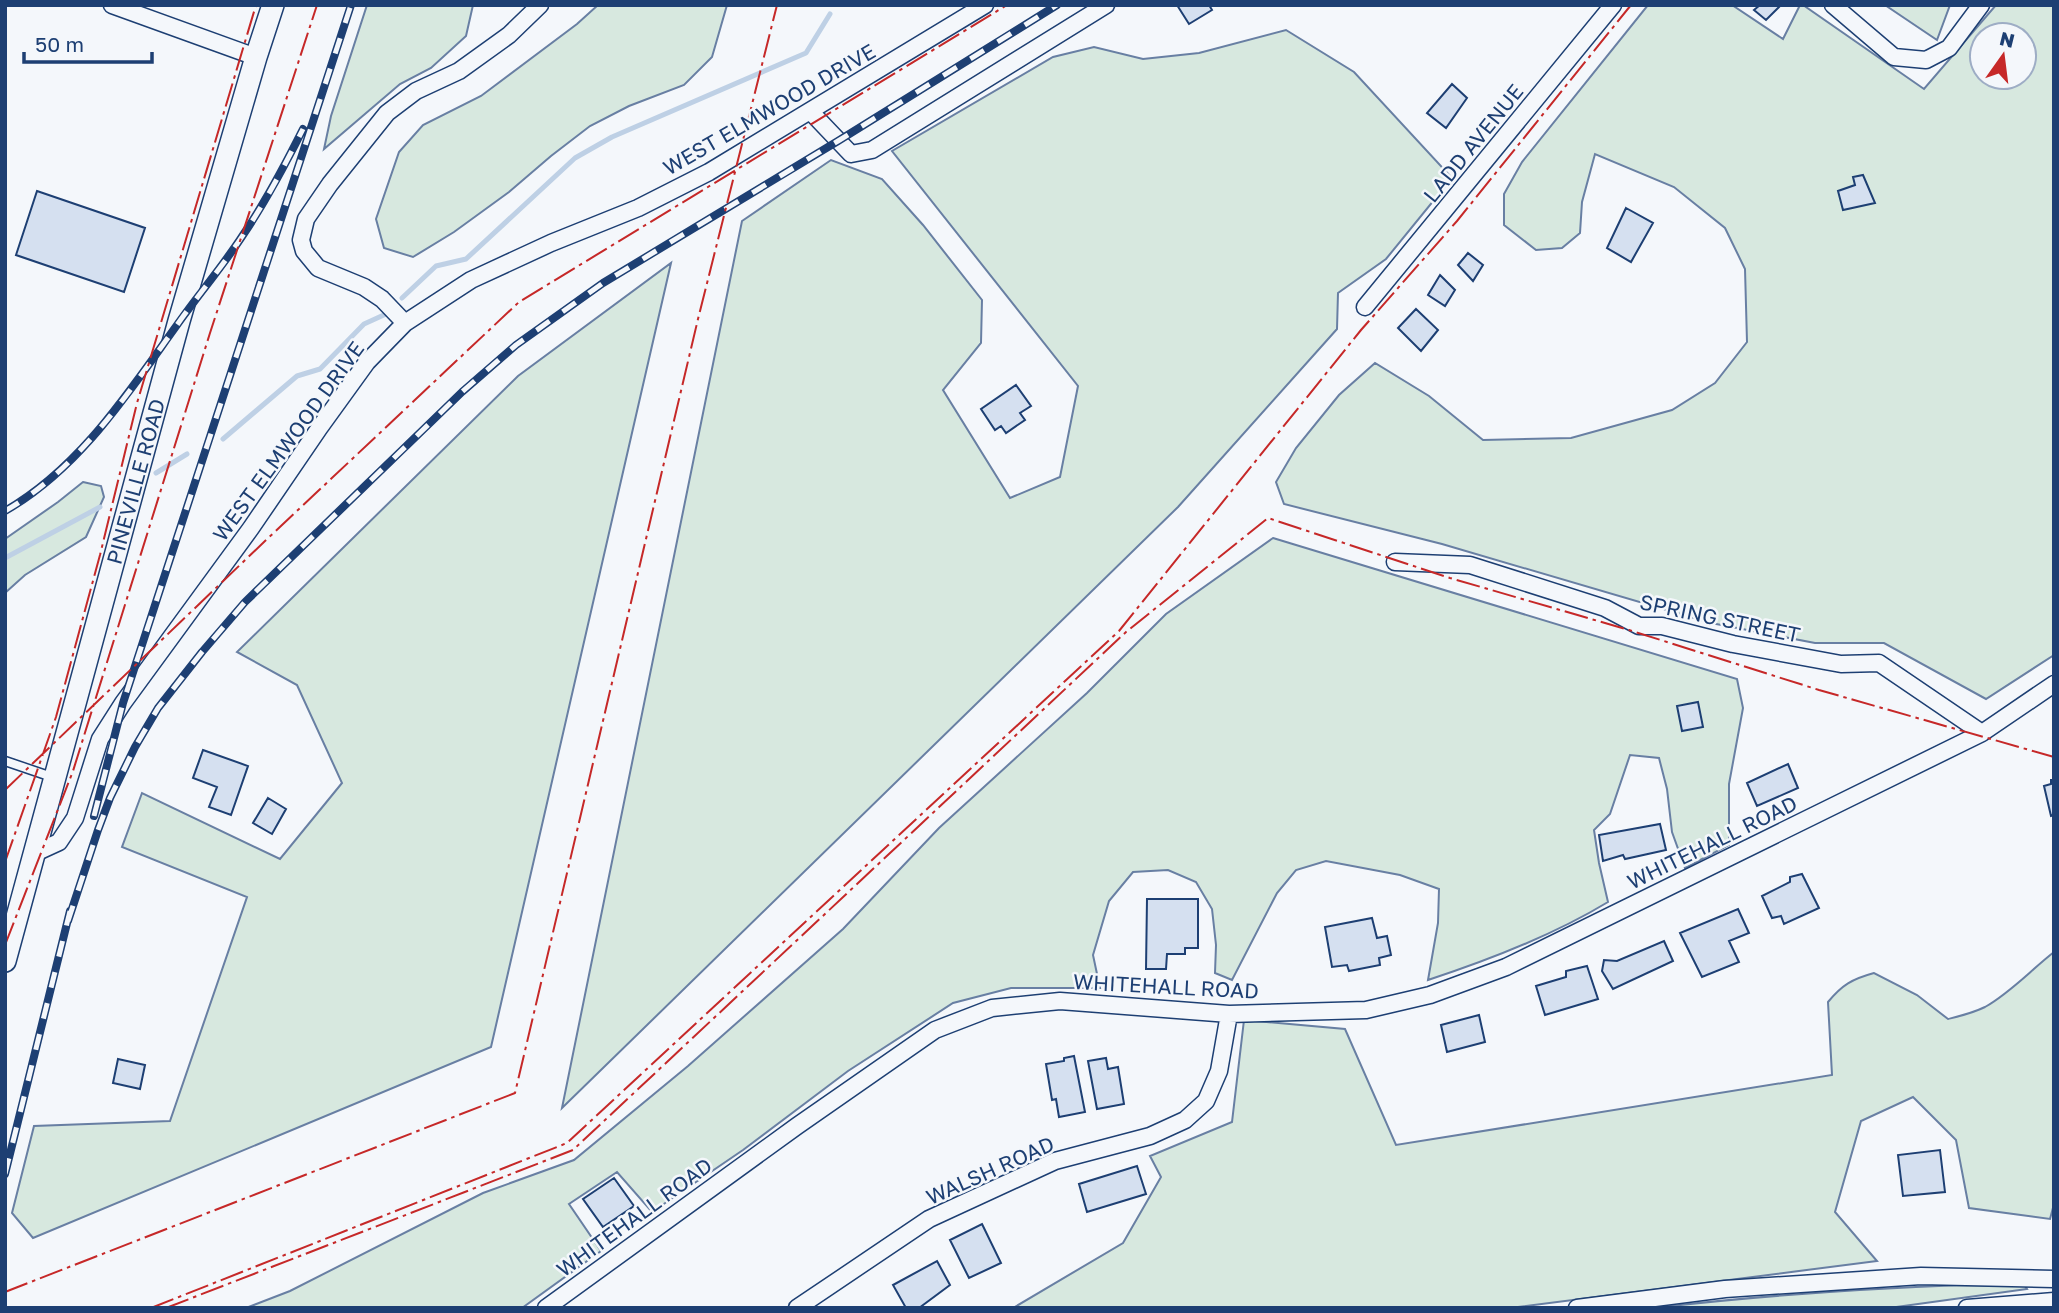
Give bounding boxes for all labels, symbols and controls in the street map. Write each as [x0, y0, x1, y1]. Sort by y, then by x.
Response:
scale bar [24, 21, 152, 65]
north arrow [1968, 21, 2038, 91]
text: N [1997, 26, 2017, 52]
text: 50 m [35, 31, 84, 57]
street label: WEST ELMWOOD DRIVE [658, 38, 880, 180]
street label: LADD AVENUE [1417, 79, 1529, 207]
street label: WEST ELMWOOD DRIVE [207, 336, 369, 546]
street label: PINEVILLE ROAD [101, 396, 170, 567]
street label: SPRING STREET [1637, 588, 1803, 648]
street label: WHITEHALL ROAD [1623, 790, 1801, 894]
street label: WHITEHALL ROAD [1072, 968, 1260, 1004]
street label: WALSH ROAD [922, 1130, 1058, 1210]
street label: WHITEHALL ROAD [551, 1152, 717, 1282]

